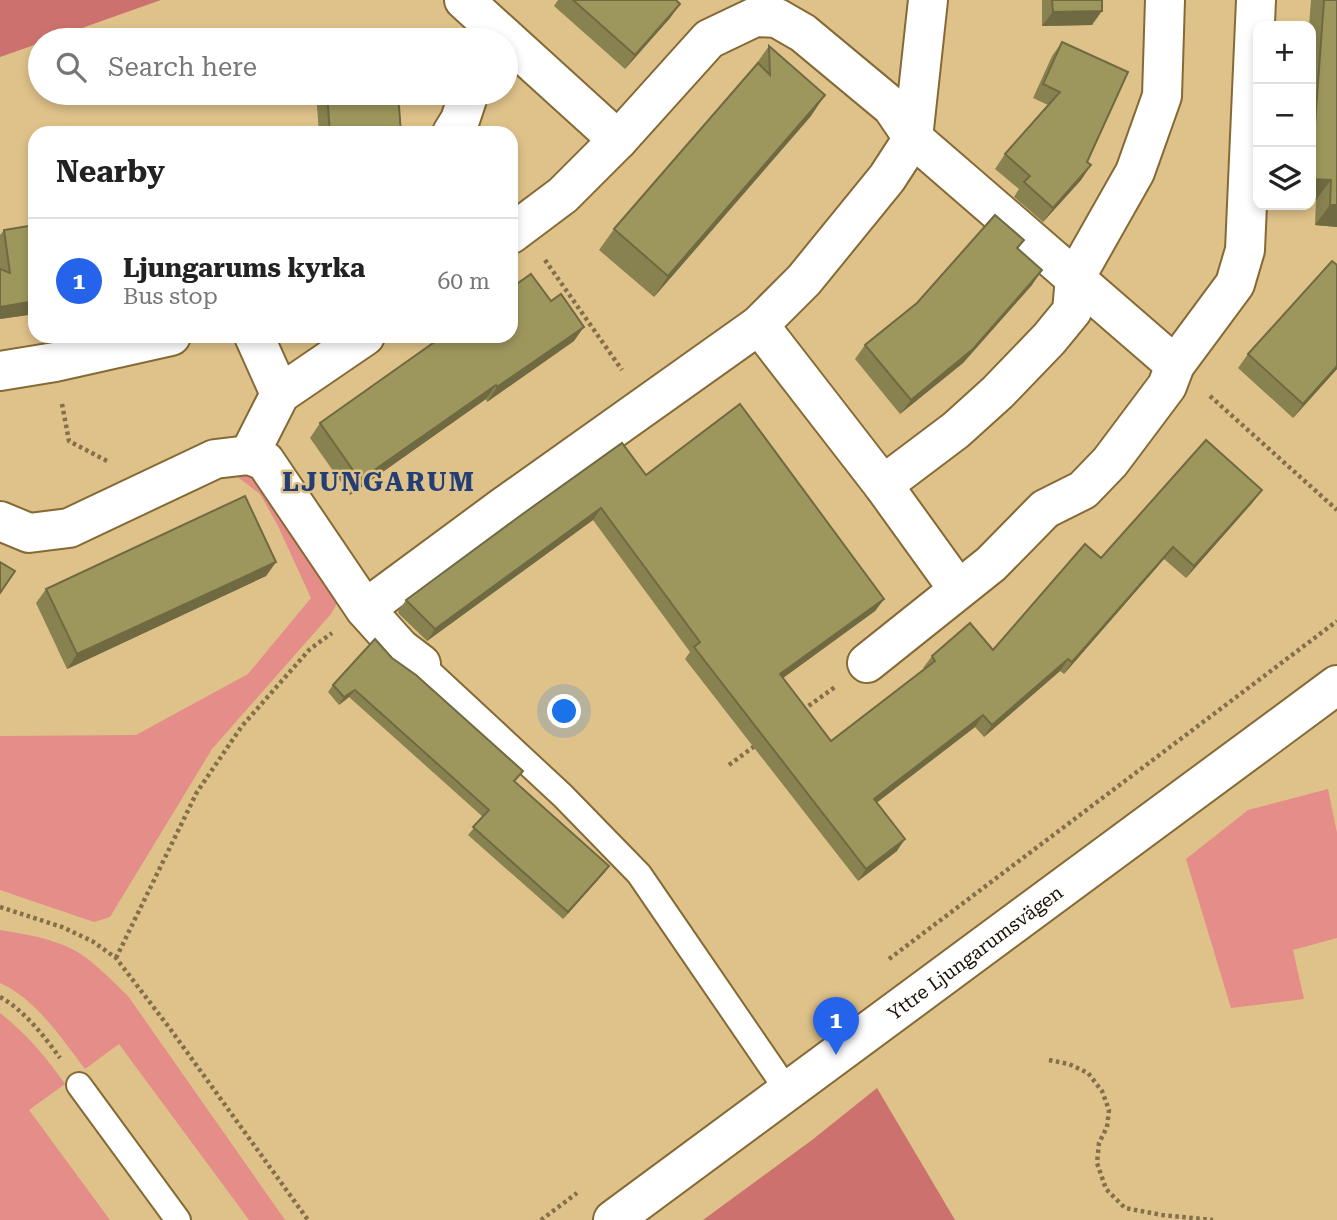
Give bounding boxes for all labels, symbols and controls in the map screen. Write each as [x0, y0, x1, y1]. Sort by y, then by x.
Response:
map controls [1253, 21, 1316, 210]
button: + [1253, 21, 1316, 84]
search box [28, 28, 518, 105]
icon: search [52, 48, 90, 86]
text: Search here [108, 52, 257, 82]
button: − [1253, 84, 1316, 147]
button: layers [1253, 147, 1316, 210]
text: Nearby [56, 154, 165, 189]
text: Ljungarums kyrka [123, 253, 365, 283]
text: 1 [73, 268, 85, 295]
text: 60 m [437, 268, 490, 295]
text: Bus stop [123, 283, 218, 310]
district label: LJUNGARUM [282, 467, 476, 497]
your location [547, 694, 581, 728]
street label: Yttre Ljungarumsvägen [883, 880, 1067, 1025]
pin: 1 [813, 997, 859, 1055]

